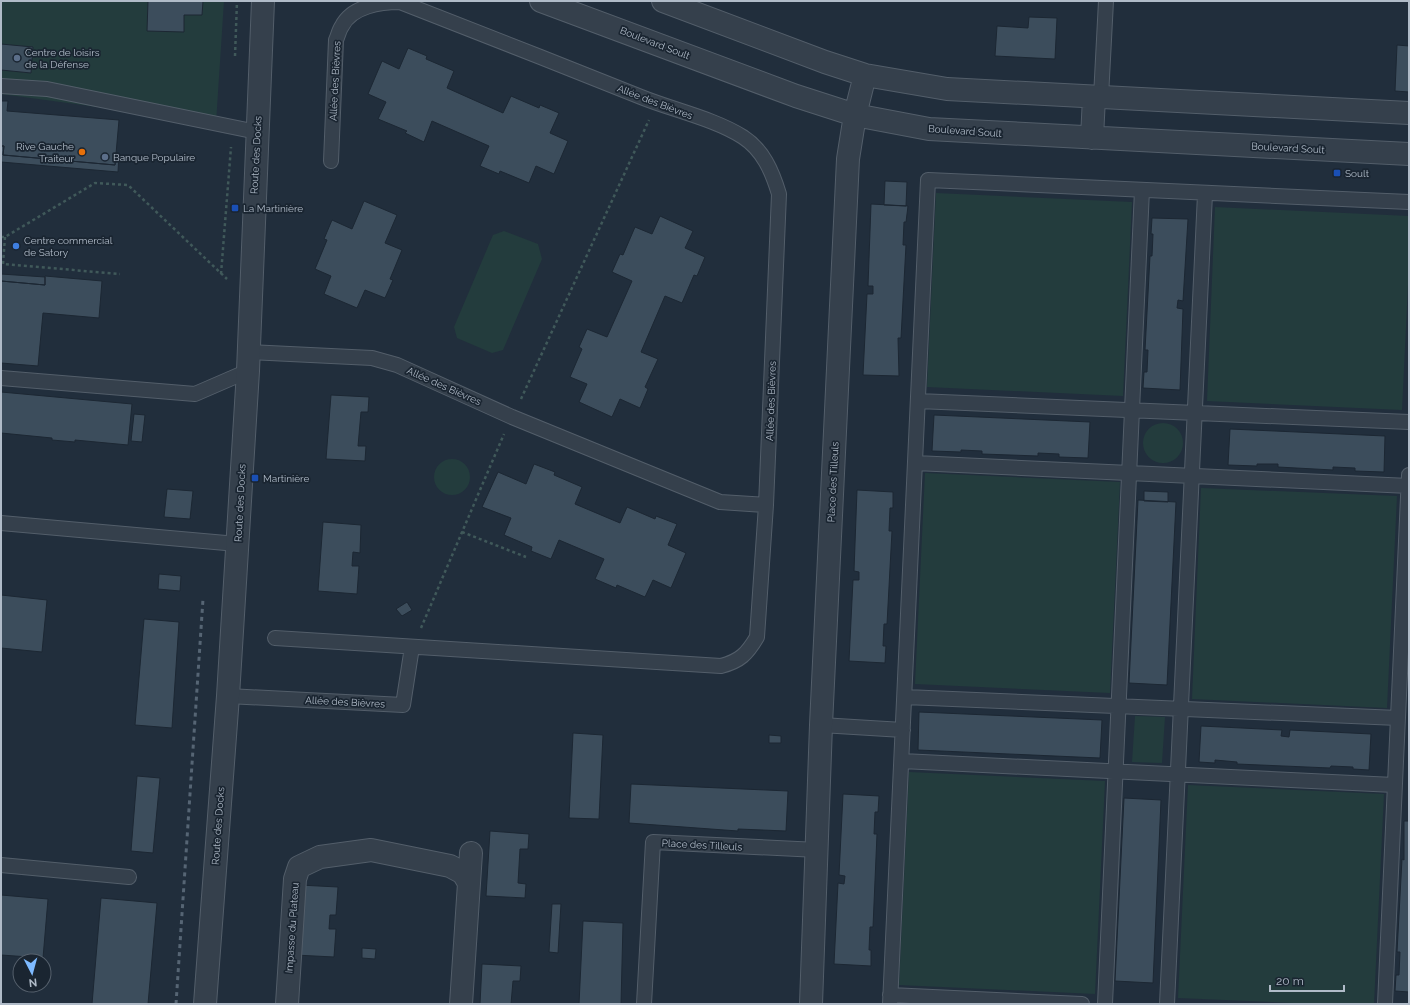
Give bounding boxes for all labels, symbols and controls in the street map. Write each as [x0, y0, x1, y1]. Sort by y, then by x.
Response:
street label: Boulevard Soult [619, 25, 692, 62]
street label: Allée des Bièvres [327, 41, 343, 121]
place label: Centre de loisirs de la Défense [25, 47, 100, 70]
marker: Centre de loisirs de la Défense [12, 53, 22, 63]
street label: Allée des Bièvres [616, 83, 694, 122]
street label: Route des Docks [248, 116, 264, 194]
street label: Boulevard Soult [928, 123, 1003, 139]
place label: Rive Gauche Traiteur [16, 141, 74, 164]
street label: Boulevard Soult [1251, 141, 1326, 155]
marker: Rive Gauche Traiteur [77, 147, 87, 157]
marker: Banque Populaire [100, 152, 110, 162]
place label: Banque Populaire [113, 152, 195, 163]
marker: Soult [1332, 168, 1342, 178]
place label: Soult [1345, 168, 1370, 179]
marker: La Martinière [230, 203, 240, 213]
place label: La Martinière [243, 203, 303, 214]
place label: Centre commercial de Satory [24, 235, 113, 258]
marker: Centre commercial de Satory [11, 241, 21, 251]
street label: Allée des Bièvres [764, 361, 778, 441]
street label: Allée des Bièvres [405, 365, 483, 407]
street label: Place des Tilleuls [825, 441, 841, 522]
street label: Route des Docks [232, 464, 248, 542]
marker: Martinière [250, 473, 260, 483]
place label: Martinière [263, 473, 309, 484]
street label: Allée des Bièvres [305, 694, 385, 710]
street label: Route des Docks [210, 786, 226, 865]
street label: Place des Tilleuls [662, 837, 743, 853]
street label: Impasse du Plateau [283, 882, 301, 974]
north arrow [12, 953, 52, 993]
scale bar [1270, 967, 1344, 993]
text: 20 m [1276, 974, 1304, 988]
text: N [28, 976, 38, 989]

